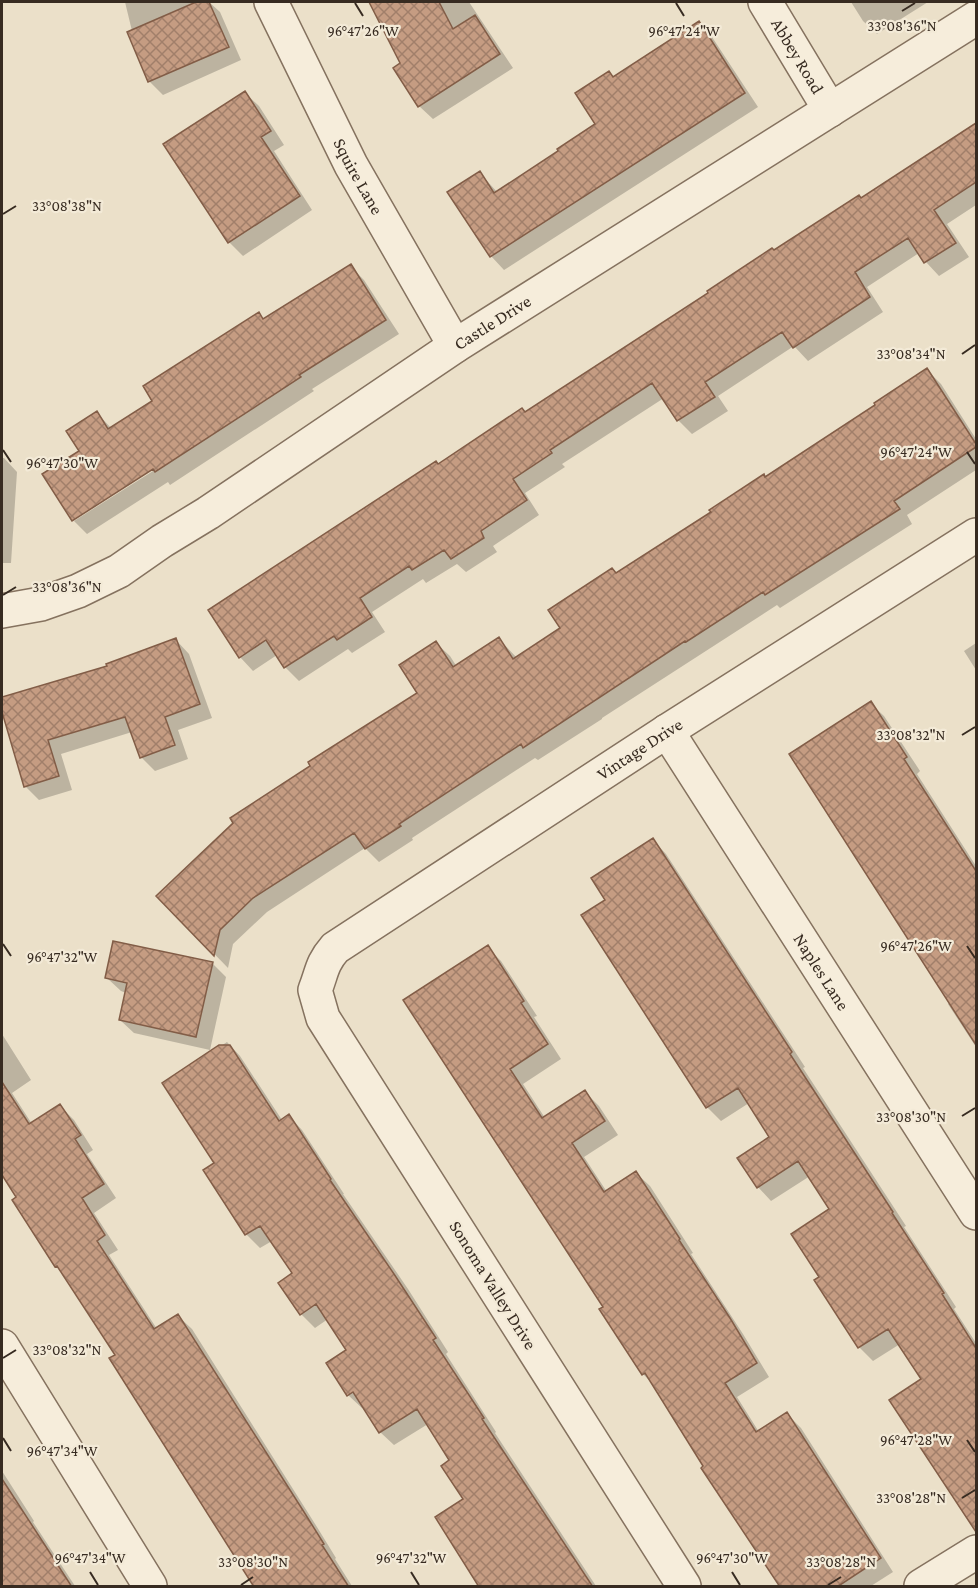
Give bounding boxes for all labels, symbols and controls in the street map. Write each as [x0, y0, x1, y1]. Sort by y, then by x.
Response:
street label: Abbey Road [767, 15, 828, 98]
text: 33°08'36"N [867, 18, 937, 34]
text: 96°47'26"W [327, 23, 399, 39]
text: 96°47'24"W [648, 23, 720, 39]
street label: Squire Lane [329, 135, 387, 218]
text: 33°08'38"N [32, 198, 102, 214]
street label: Castle Drive [450, 291, 535, 354]
text: 33°08'34"N [876, 346, 946, 362]
text: 96°47'24"W [880, 444, 952, 460]
text: 96°47'30"W [26, 455, 98, 471]
text: 33°08'36"N [32, 579, 102, 595]
street label: Vintage Drive [593, 714, 686, 784]
text: 33°08'32"N [877, 727, 946, 743]
street label: Naples Lane [789, 930, 853, 1014]
text: 96°47'26"W [880, 938, 952, 954]
text: 96°47'32"W [27, 949, 98, 965]
text: 33°08'30"N [876, 1109, 946, 1125]
street label: Sonoma Valley Drive [445, 1217, 541, 1353]
text: 33°08'32"N [33, 1342, 102, 1358]
text: 96°47'28"W [880, 1432, 952, 1448]
text: 96°47'34"W [26, 1443, 98, 1459]
text: 33°08'28"N [876, 1490, 946, 1506]
text: 96°47'34"W [54, 1550, 126, 1566]
text: 96°47'32"W [376, 1550, 447, 1566]
text: 96°47'30"W [696, 1550, 768, 1566]
text: 33°08'30"N [218, 1554, 288, 1570]
text: 33°08'28"N [806, 1554, 876, 1570]

